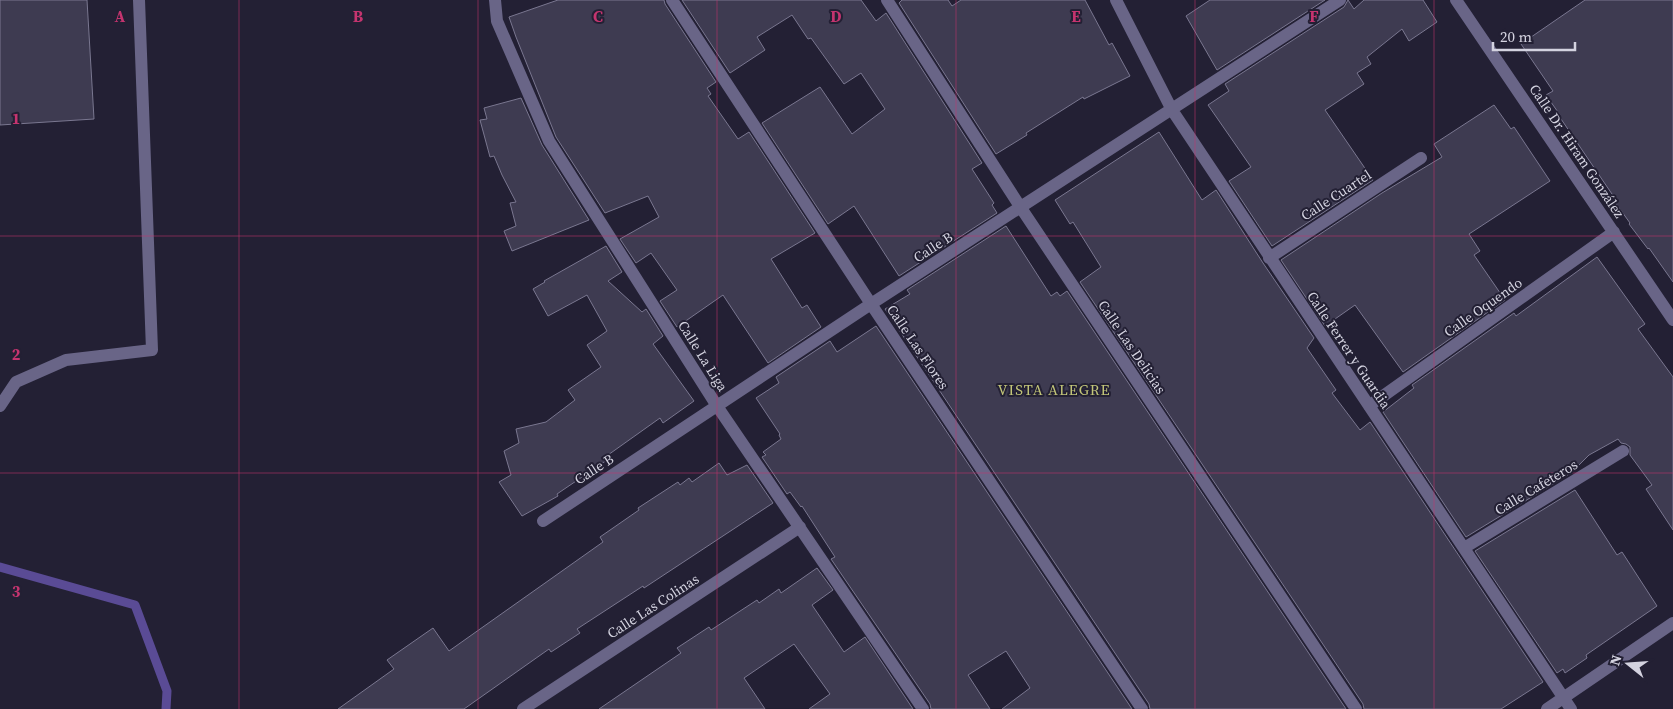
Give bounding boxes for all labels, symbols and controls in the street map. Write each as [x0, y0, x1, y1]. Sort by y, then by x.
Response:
text: A [115, 5, 126, 27]
text: B [353, 5, 364, 27]
text: C [593, 5, 603, 27]
text: D [830, 5, 842, 27]
text: E [1071, 5, 1081, 27]
text: F [1309, 5, 1319, 27]
scale bar [1493, 20, 1576, 52]
text: 20 m [1500, 26, 1532, 47]
street label: Calle Dr. Hiram González [1525, 80, 1630, 222]
text: 1 [12, 107, 20, 129]
street label: Calle Cuartel [1297, 165, 1375, 225]
street label: Calle B [909, 227, 957, 267]
street label: Calle Oquendo [1440, 272, 1527, 341]
street label: Calle Ferrer y Guardia [1302, 287, 1396, 413]
street label: Calle Las Delicias [1093, 296, 1171, 398]
street label: Calle Las Flores [882, 301, 954, 393]
street label: Calle La Liga [673, 317, 733, 396]
text: 2 [12, 343, 21, 365]
district label: VISTA ALEGRE [997, 379, 1111, 400]
street label: Calle B [570, 449, 618, 489]
street label: Calle Cafeteros [1491, 454, 1581, 520]
street label: Calle Las Colinas [603, 569, 703, 643]
text: 3 [12, 580, 21, 602]
north arrow [1603, 639, 1653, 689]
text: N [1605, 652, 1627, 668]

